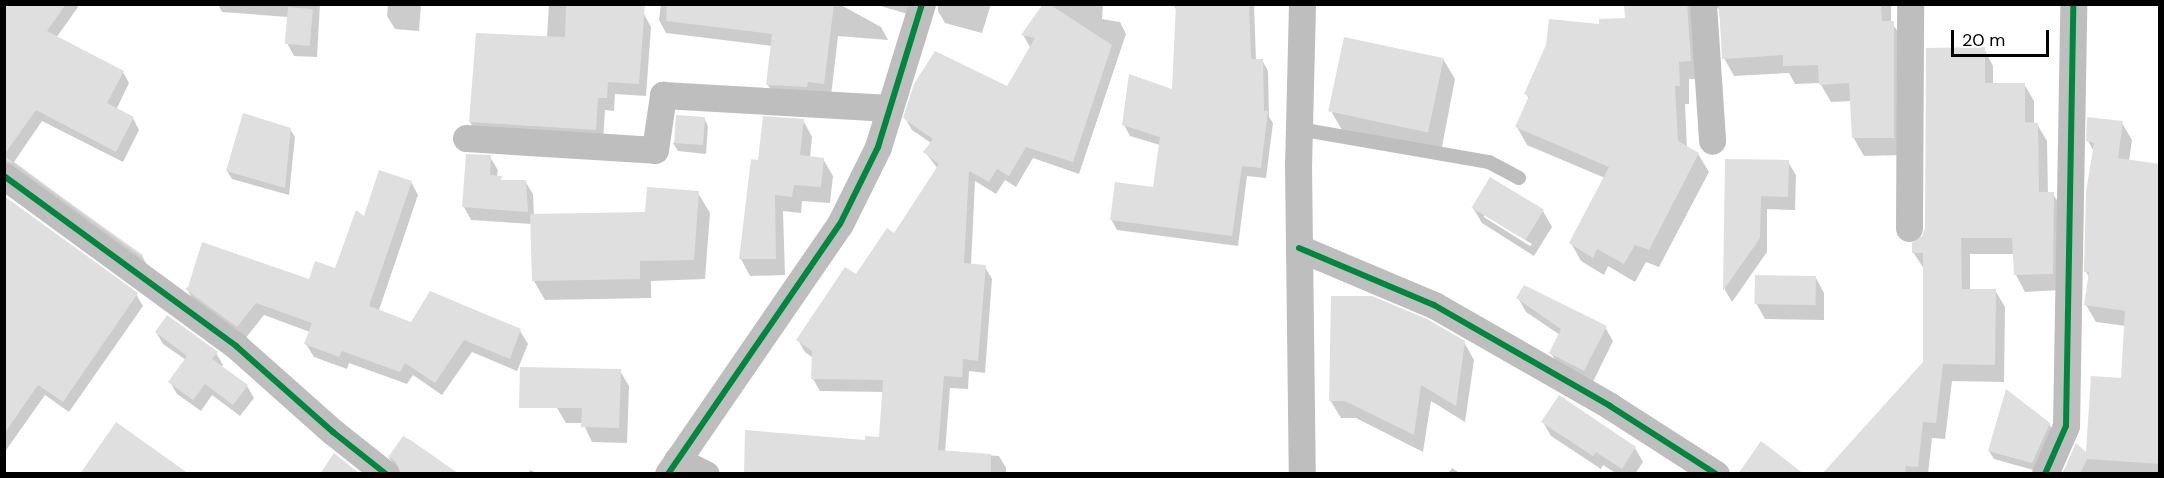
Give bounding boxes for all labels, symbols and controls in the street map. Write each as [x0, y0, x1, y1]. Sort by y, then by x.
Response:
scale bar [1954, 18, 2052, 56]
text: 20 m [1962, 28, 2005, 52]

